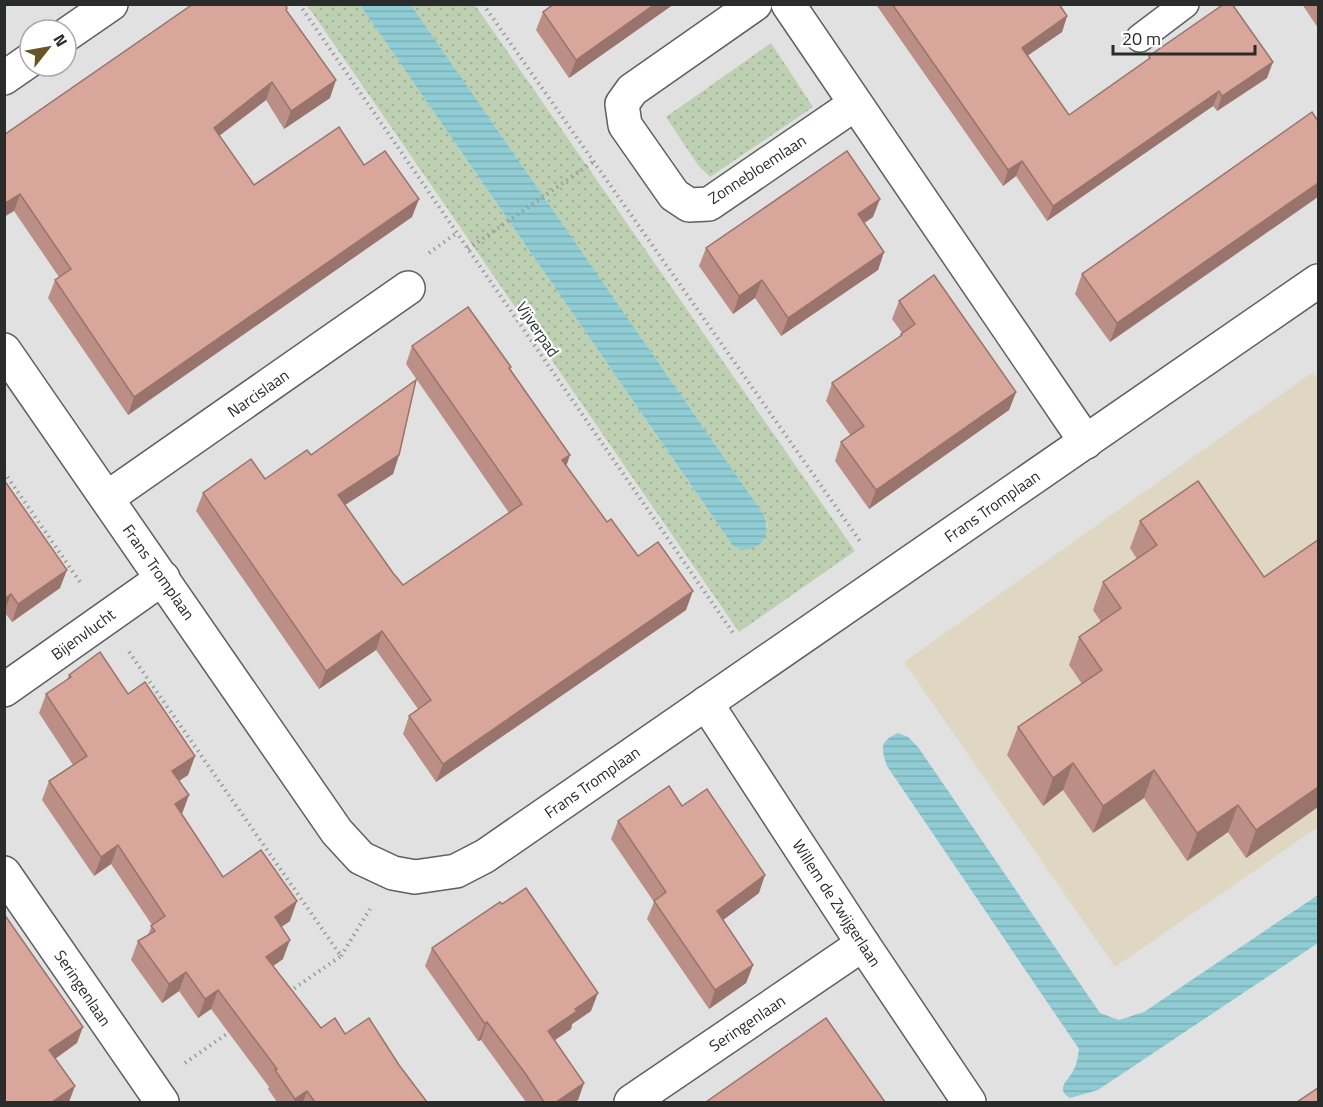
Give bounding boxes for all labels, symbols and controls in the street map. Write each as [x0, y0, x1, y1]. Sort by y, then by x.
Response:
north arrow [18, 18, 78, 78]
scale bar [1113, 18, 1256, 56]
text: 20 m [1122, 25, 1161, 52]
text: N [48, 29, 74, 51]
street label: Zonnebloemlaan [703, 128, 811, 210]
street label: Vijverpad [511, 296, 565, 362]
street label: Narcislaan [222, 363, 294, 423]
street label: Frans Tromplaan [939, 464, 1045, 548]
street label: Frans Tromplaan [117, 519, 201, 625]
street label: Bijenvlucht [46, 602, 120, 666]
street label: Frans Tromplaan [539, 740, 645, 824]
street label: Willem de Zwijgerlaan [787, 834, 887, 972]
street label: Seringenlaan [49, 945, 117, 1031]
street label: Seringenlaan [704, 989, 790, 1057]

